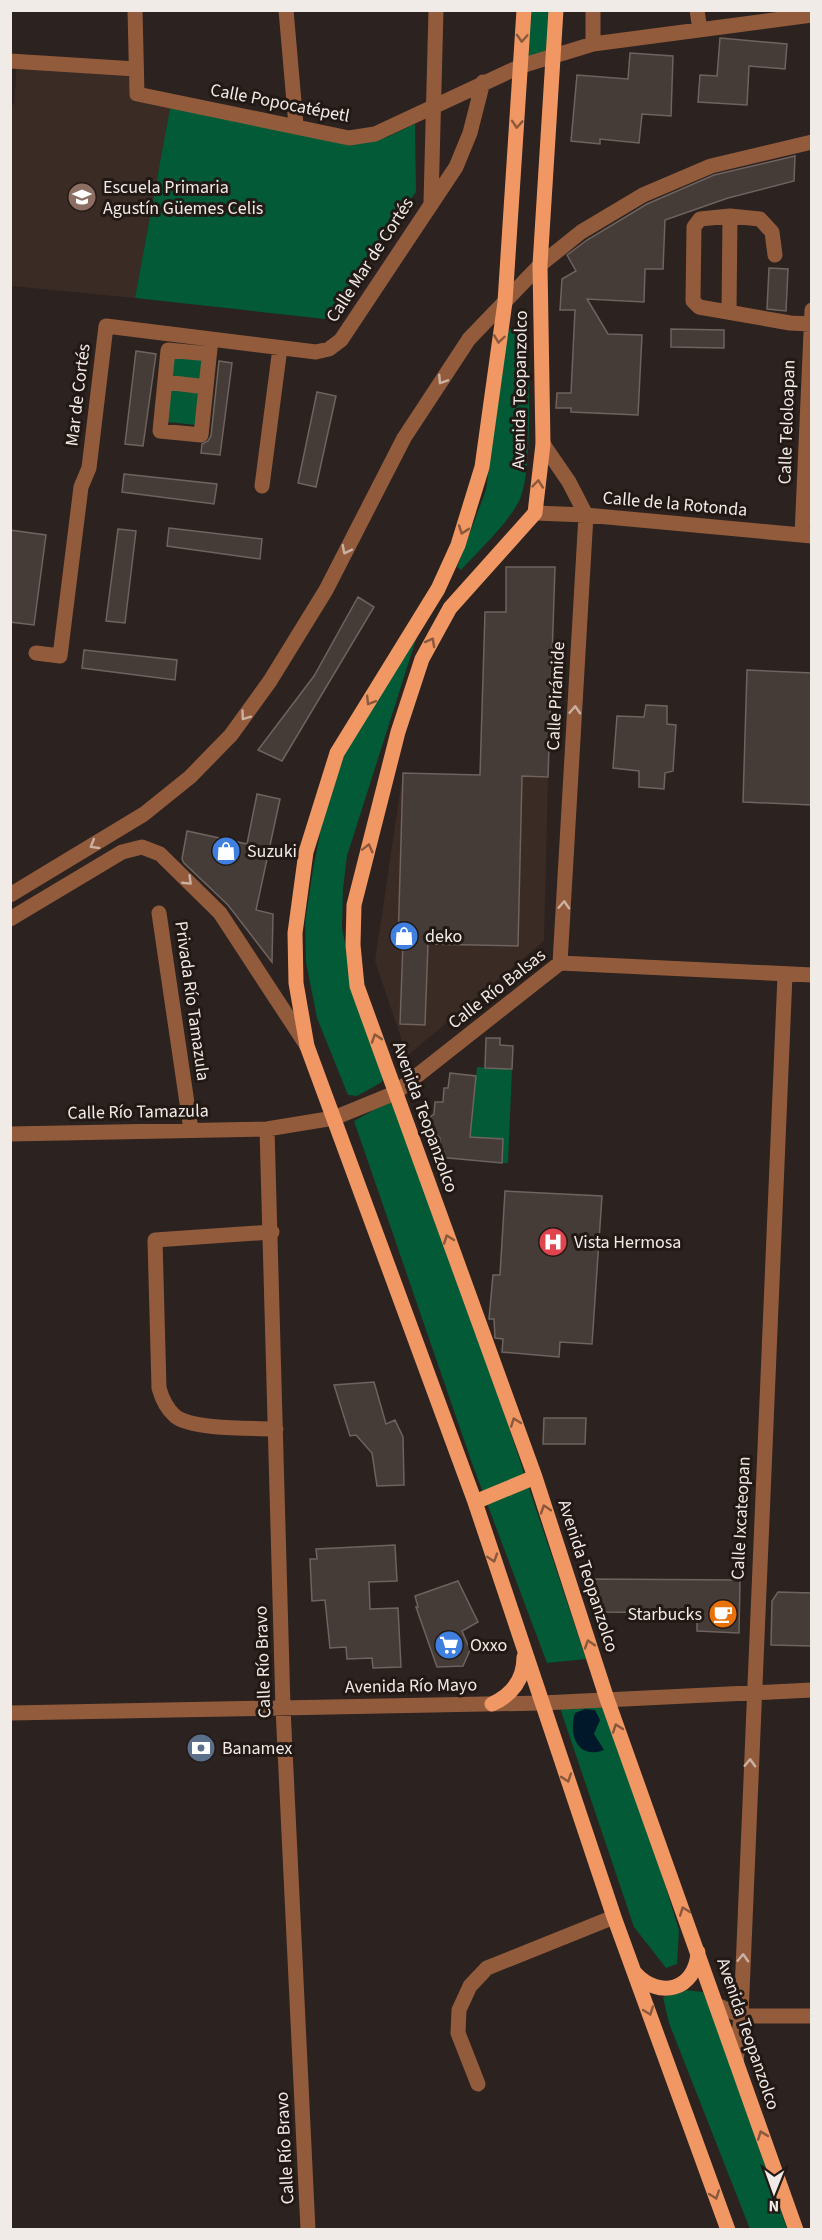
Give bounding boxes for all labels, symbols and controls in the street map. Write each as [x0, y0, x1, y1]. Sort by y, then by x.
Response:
one-way arrow [516, 34, 529, 43]
street label: Calle Popocatépetl [208, 77, 352, 129]
one-way arrow [510, 119, 523, 128]
place label: Escuela Primaria Agustín Güemes Celis [103, 175, 263, 221]
school or university icon: Escuela Primaria Agustín Güemes Celis [66, 181, 98, 213]
street label: Calle Mar de Cortés [320, 193, 420, 327]
street label: Avenida Teopanzolco [506, 310, 534, 470]
one-way arrow [494, 335, 506, 344]
street label: Mar de Cortés [59, 342, 97, 448]
street label: Calle Teloloapan [772, 359, 802, 485]
one-way arrow [437, 374, 449, 384]
one-way arrow [531, 480, 544, 489]
street label: Calle de la Rotonda [602, 485, 748, 523]
one-way arrow [458, 524, 471, 535]
one-way arrow [342, 544, 353, 554]
one-way arrow [424, 638, 435, 648]
street label: Calle Pirámide [541, 641, 571, 751]
one-way arrow [365, 695, 377, 705]
one-way arrow [568, 706, 581, 715]
one-way arrow [241, 710, 252, 721]
shop icon: Suzuki [210, 835, 242, 867]
one-way arrow [90, 837, 100, 849]
place label: Suzuki [247, 839, 297, 864]
one-way arrow [361, 843, 374, 853]
one-way arrow [180, 874, 191, 885]
one-way arrow [557, 900, 570, 909]
street label: Privada Río Tamazula [168, 920, 216, 1082]
shop icon: deko [388, 920, 420, 952]
place label: deko [425, 924, 462, 949]
street label: Calle Río Balsas [443, 943, 551, 1035]
one-way arrow [370, 1033, 383, 1043]
street label: Avenida Teopanzolco [386, 1038, 464, 1196]
street label: Calle Río Tamazula [67, 1098, 209, 1126]
hospital icon: Vista Hermosa [537, 1226, 569, 1258]
place label: Vista Hermosa [574, 1230, 681, 1255]
one-way arrow [443, 1234, 455, 1245]
one-way arrow [509, 1417, 522, 1428]
street label: Calle Ixcateopan [725, 1456, 757, 1580]
street label: Avenida Teopanzolco [552, 1497, 624, 1655]
one-way arrow [540, 1504, 552, 1515]
one-way arrow [486, 1552, 499, 1563]
cafe icon: Starbucks [707, 1598, 739, 1630]
place label: Starbucks [627, 1602, 702, 1627]
street label: Calle Río Bravo [249, 1605, 277, 1719]
supermarket icon: Oxxo [433, 1629, 465, 1661]
place label: Oxxo [470, 1633, 507, 1658]
one-way arrow [584, 1639, 596, 1650]
street label: Avenida Río Mayo [345, 1672, 477, 1700]
one-way arrow [612, 1723, 625, 1734]
bank icon: Banamex [185, 1732, 217, 1764]
place label: Banamex [222, 1736, 292, 1761]
one-way arrow [744, 1758, 756, 1767]
one-way arrow [560, 1772, 572, 1783]
one-way arrow [678, 1906, 691, 1917]
one-way arrow [737, 1953, 749, 1962]
street label: Avenida Teopanzolco [710, 1955, 786, 2113]
one-way arrow [641, 2005, 654, 2016]
street label: Calle Río Bravo [270, 2091, 300, 2205]
one-way arrow [756, 2130, 769, 2141]
north arrow [744, 2162, 804, 2222]
one-way arrow [708, 2189, 720, 2200]
text: N [768, 2195, 779, 2217]

